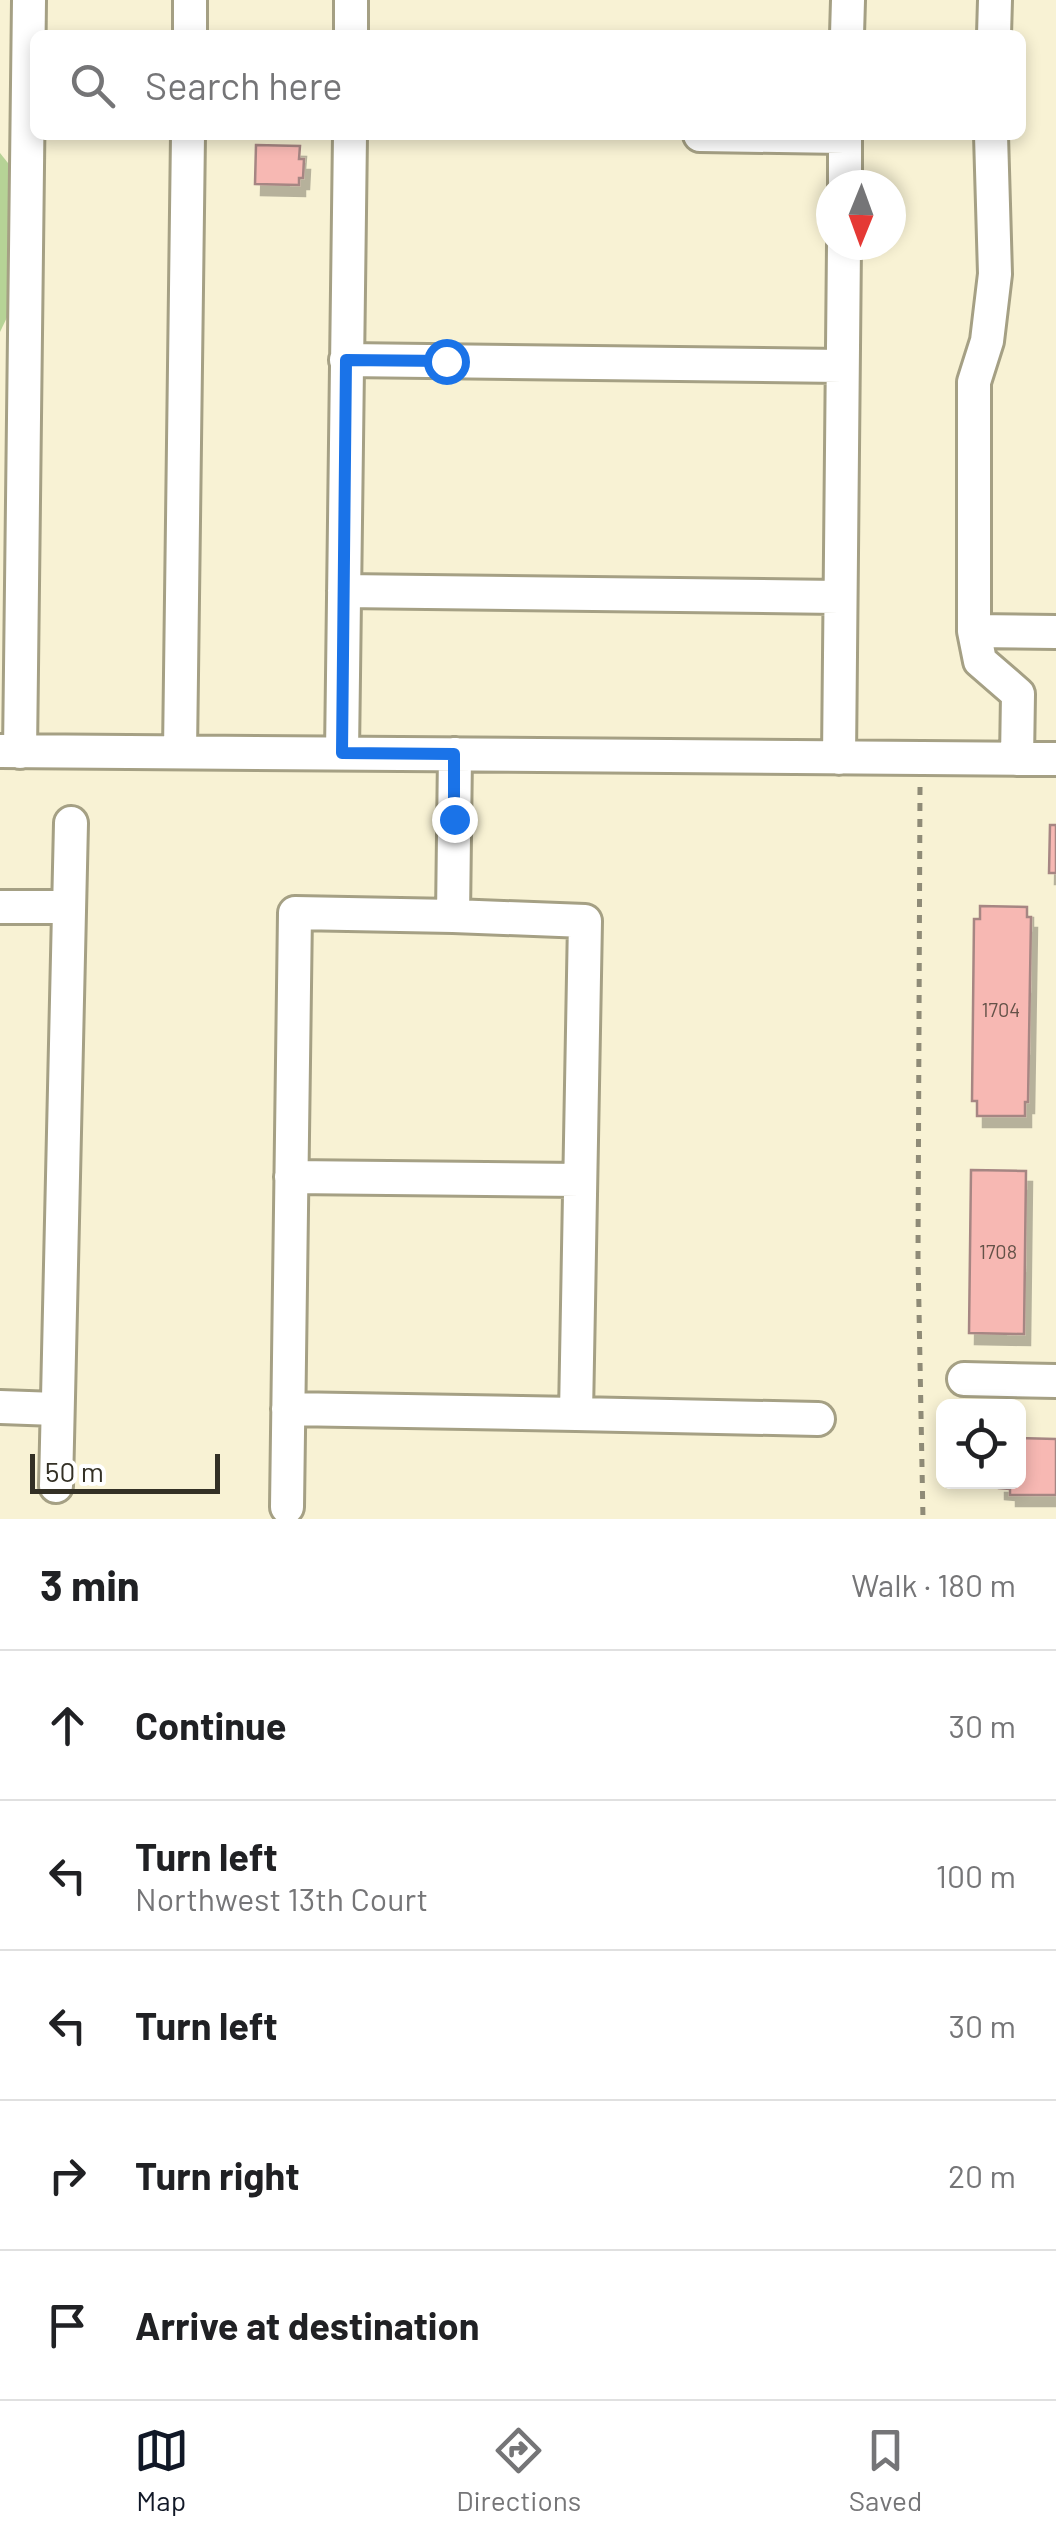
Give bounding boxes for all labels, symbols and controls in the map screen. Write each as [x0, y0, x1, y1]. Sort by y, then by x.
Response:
search box [30, 30, 1026, 140]
icon: search [65, 58, 120, 113]
text: Search here [145, 62, 343, 108]
north arrow [816, 170, 906, 260]
route start [424, 339, 470, 385]
route end [432, 797, 478, 843]
house number: 1704 [982, 997, 1020, 1021]
house number: 1708 [979, 1239, 1017, 1263]
map controls [936, 1399, 1026, 1489]
button: locate [936, 1399, 1026, 1489]
scale bar [30, 1449, 220, 1494]
text: 50 m [45, 1454, 104, 1488]
text: 3 min [40, 1559, 140, 1609]
text: Walk · 180 m [851, 1565, 1016, 1603]
icon: ahead [40, 1698, 95, 1753]
text: Continue [135, 1702, 286, 1748]
text: 30 m [949, 1706, 1016, 1744]
text: Turn left [135, 1833, 278, 1879]
icon: left [40, 1848, 95, 1903]
text: 100 m [936, 1856, 1016, 1894]
text: Northwest 13th Court [135, 1879, 428, 1917]
icon: left [40, 1998, 95, 2053]
text: Turn left [135, 2002, 278, 2048]
text: 30 m [949, 2006, 1016, 2044]
icon: right [40, 2148, 95, 2203]
text: Turn right [135, 2152, 300, 2198]
text: 20 m [948, 2156, 1016, 2194]
icon: arrive [40, 2298, 95, 2353]
text: Arrive at destination [135, 2302, 480, 2348]
tab: Map [134, 2423, 189, 2517]
tab: Directions [456, 2423, 581, 2517]
tab: Saved [849, 2423, 922, 2517]

